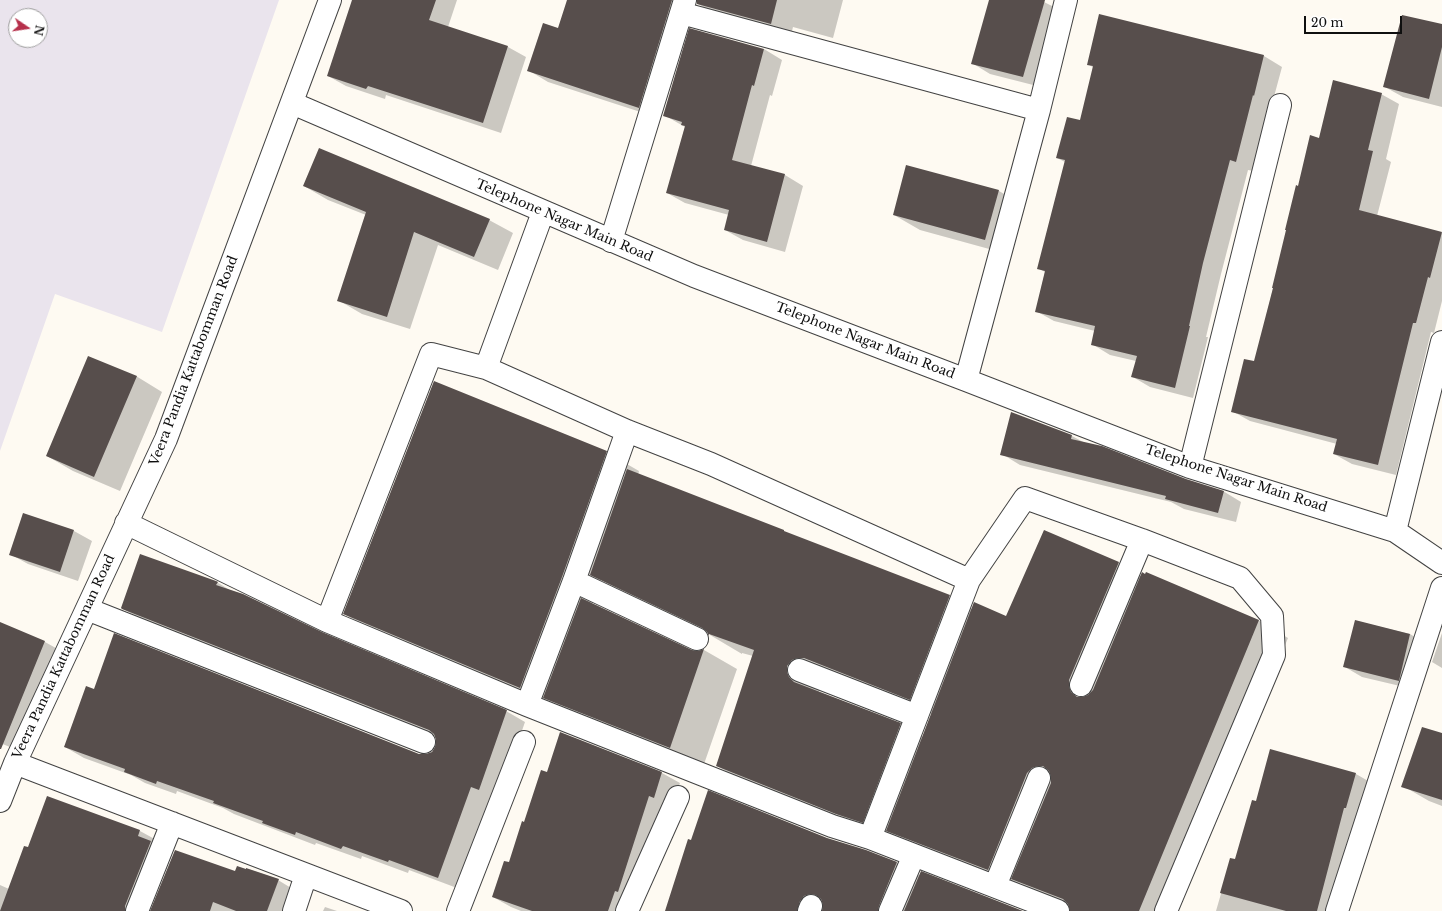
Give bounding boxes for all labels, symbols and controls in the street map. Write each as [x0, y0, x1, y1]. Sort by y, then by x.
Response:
north arrow [8, 8, 48, 48]
scale bar [1306, 8, 1404, 34]
text: 20 m [1311, 15, 1343, 30]
text: N [31, 24, 47, 37]
street label: Telephone Nagar Main Road [473, 176, 655, 266]
street label: Veera Pandia Kattabomman Road [147, 254, 241, 468]
street label: Telephone Nagar Main Road [773, 299, 957, 383]
street label: Telephone Nagar Main Road [1143, 442, 1329, 516]
street label: Veera Pandia Kattabomman Road [10, 552, 118, 762]

